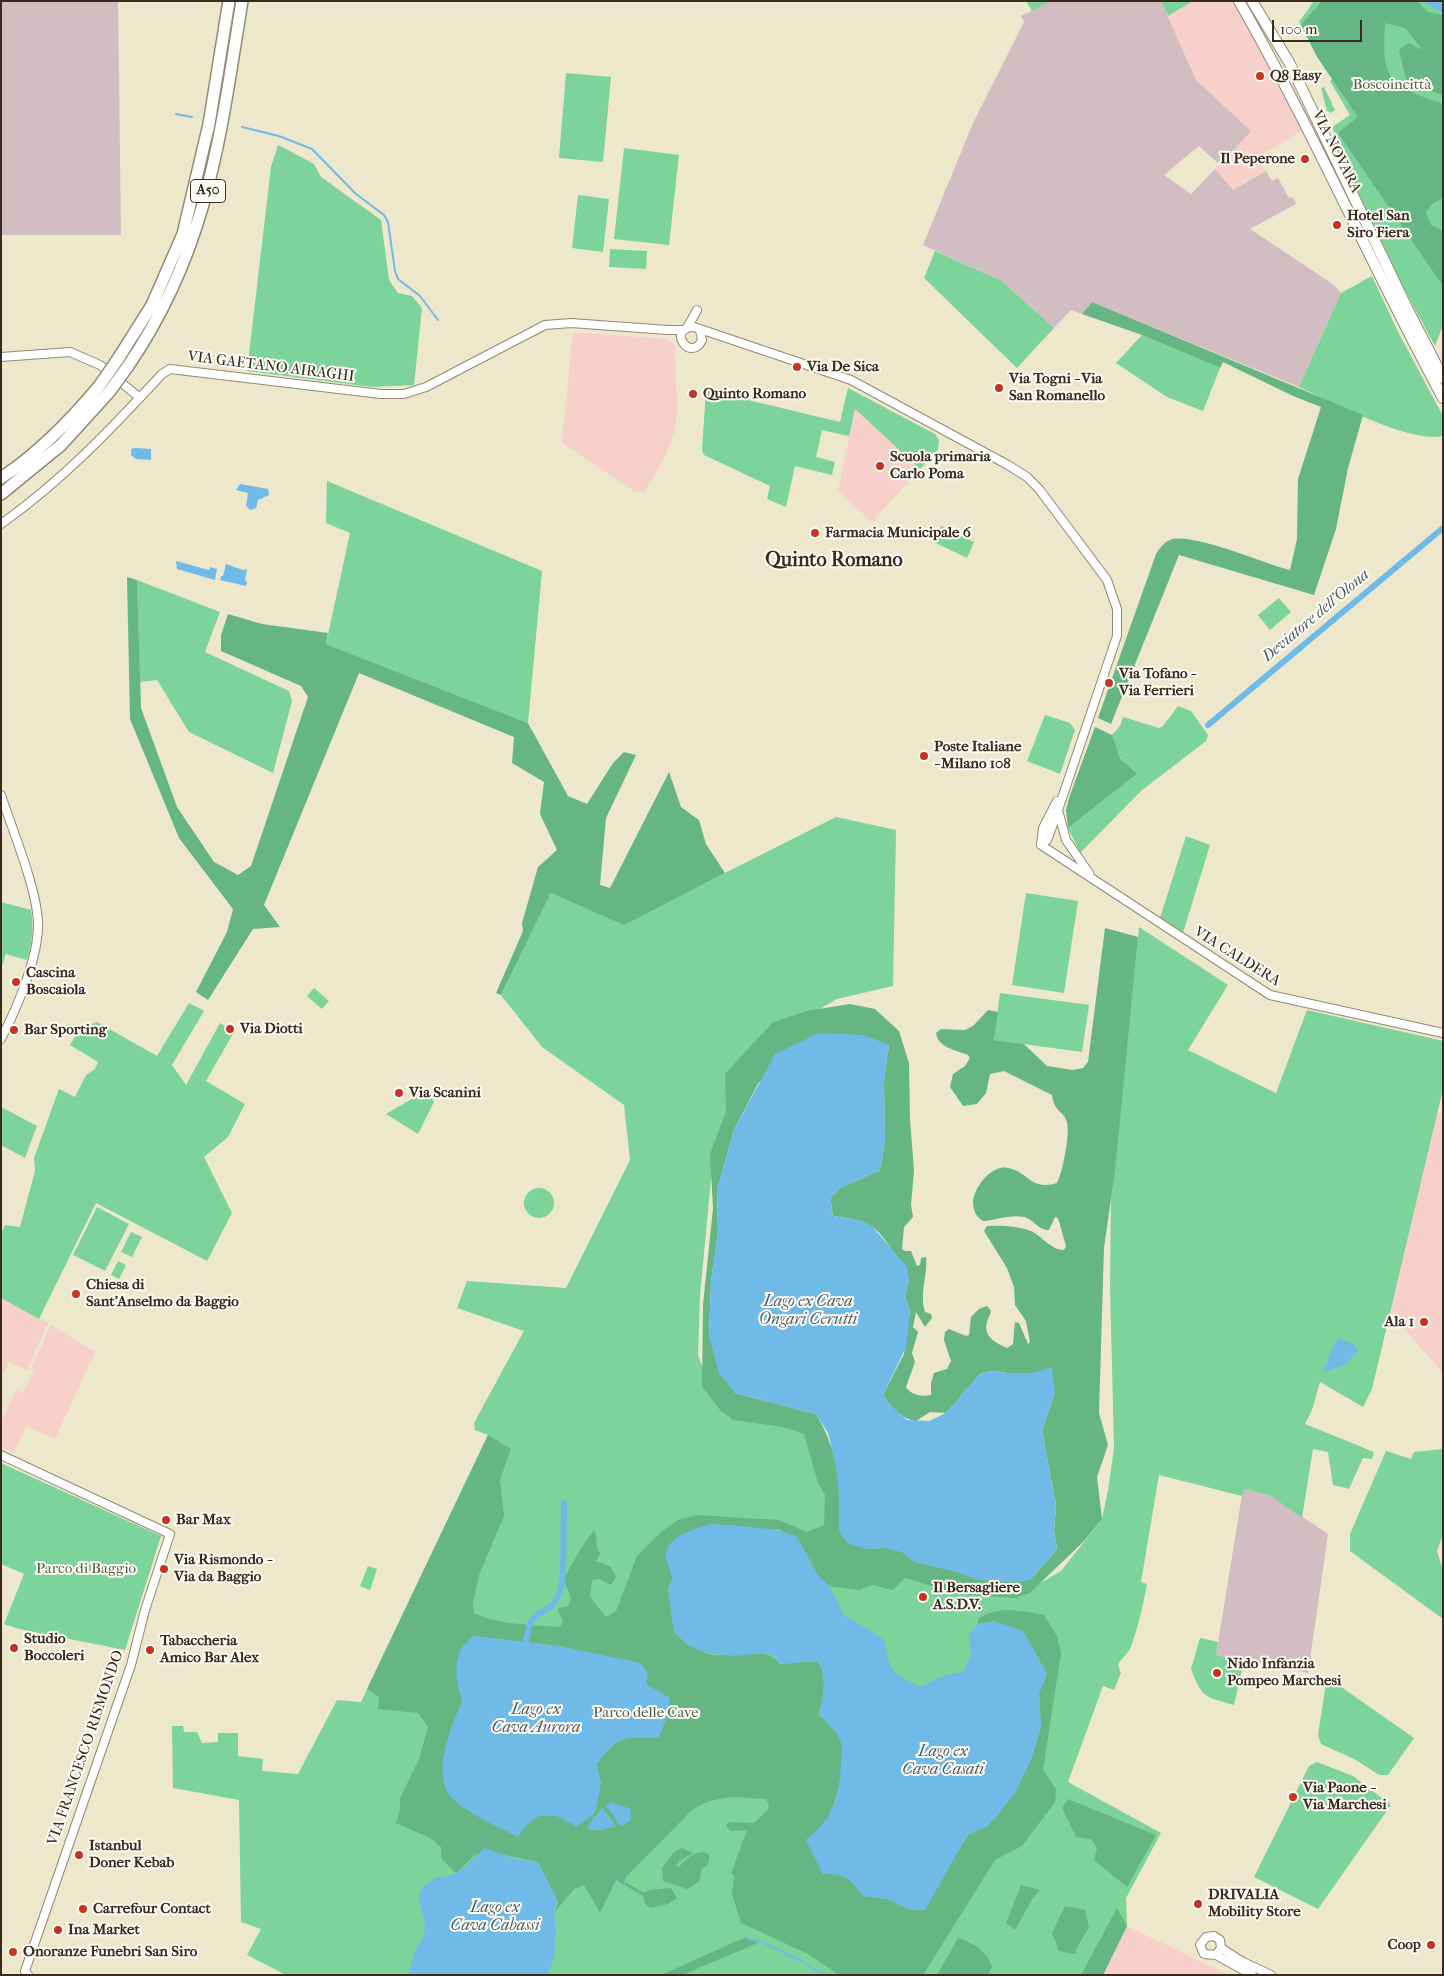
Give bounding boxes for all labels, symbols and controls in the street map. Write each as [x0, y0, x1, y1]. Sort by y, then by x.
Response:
scale bar [1274, 10, 1364, 42]
text: 100 m [1280, 20, 1318, 38]
place label: Q8 Easy [1270, 67, 1322, 85]
marker: Q8 Easy [1254, 70, 1266, 82]
park label: Boscoincittà [1353, 76, 1431, 94]
street label: VIA NOVARA [1307, 108, 1365, 196]
place label: Il Peperone [1220, 150, 1295, 168]
marker: Il Peperone [1299, 153, 1311, 165]
road number: A50 [190, 180, 226, 202]
place label: Hotel San Siro Fiera [1347, 207, 1410, 242]
marker: Hotel San Siro Fiera [1331, 219, 1343, 231]
street label: VIA GAETANO AIRAGHI [187, 348, 355, 386]
place label: Via De Sica [807, 358, 879, 376]
marker: Via De Sica [791, 361, 803, 373]
place label: Via Togni - Via San Romanello [1009, 370, 1105, 405]
marker: Via Togni - Via San Romanello [993, 382, 1005, 394]
place label: Quinto Romano [703, 385, 806, 403]
marker: Quinto Romano [687, 388, 699, 400]
place label: Scuola primaria Carlo Poma [890, 448, 991, 483]
marker: Scuola primaria Carlo Poma [874, 460, 886, 472]
place label: Farmacia Municipale 6 [825, 524, 971, 542]
marker: Farmacia Municipale 6 [809, 527, 821, 539]
district label: Quinto Romano [765, 549, 903, 573]
water label: Deviatore dell'Olona [1258, 566, 1374, 666]
place label: Via Tofano - Via Ferrieri [1119, 665, 1195, 700]
marker: Via Tofano - Via Ferrieri [1103, 677, 1115, 689]
place label: Poste Italiane - Milano 108 [934, 738, 1021, 773]
marker: Poste Italiane - Milano 108 [918, 750, 930, 762]
street label: VIA CALDERA [1190, 923, 1284, 991]
place label: Cascina Boscaiola [26, 964, 85, 999]
marker: Cascina Boscaiola [10, 976, 22, 988]
place label: Via Diotti [240, 1020, 303, 1038]
place label: Bar Sporting [24, 1021, 107, 1039]
marker: Via Diotti [224, 1023, 236, 1035]
marker: Bar Sporting [8, 1024, 20, 1036]
place label: Via Scanini [409, 1084, 481, 1102]
marker: Via Scanini [393, 1087, 405, 1099]
place label: Chiesa di Sant'Anselmo da Baggio [86, 1276, 239, 1311]
marker: Chiesa di Sant'Anselmo da Baggio [70, 1288, 82, 1300]
water label: Lago ex Cava Ongari Cerutti [759, 1292, 857, 1330]
place label: Ala 1 [1385, 1313, 1414, 1331]
marker: Ala 1 [1418, 1316, 1430, 1328]
place label: Bar Max [176, 1511, 231, 1529]
marker: Bar Max [160, 1514, 172, 1526]
place label: Via Rismondo - Via da Baggio [174, 1551, 271, 1586]
park label: Parco di Baggio [36, 1560, 136, 1578]
marker: Via Rismondo - Via da Baggio [158, 1563, 170, 1575]
place label: Il Bersagliere A.S.D.V. [933, 1579, 1020, 1614]
marker: Il Bersagliere A.S.D.V. [917, 1591, 929, 1603]
place label: Studio Boccoleri [24, 1630, 84, 1665]
place label: Tabaccheria Amico Bar Alex [160, 1632, 259, 1667]
marker: Studio Boccoleri [8, 1642, 20, 1654]
marker: Tabaccheria Amico Bar Alex [144, 1644, 156, 1656]
street label: VIA FRANCESCO RISMONDO [44, 1648, 128, 1848]
place label: Nido Infanzia Pompeo Marchesi [1227, 1655, 1341, 1690]
marker: Nido Infanzia Pompeo Marchesi [1211, 1667, 1223, 1679]
water label: Lago ex Cava Aurora [492, 1700, 580, 1738]
park label: Parco delle Cave [593, 1704, 699, 1722]
water label: Lago ex Cava Casati [902, 1742, 984, 1780]
place label: Via Paone - Via Marchesi [1303, 1779, 1387, 1814]
marker: Via Paone - Via Marchesi [1287, 1791, 1299, 1803]
place label: Istanbul Doner Kebab [89, 1837, 174, 1872]
marker: Istanbul Doner Kebab [73, 1849, 85, 1861]
place label: DRIVALIA Mobility Store [1208, 1886, 1301, 1921]
water label: Lago ex Cava Cabassi [451, 1898, 539, 1936]
marker: DRIVALIA Mobility Store [1192, 1898, 1204, 1910]
place label: Carrefour Contact [93, 1900, 211, 1918]
marker: Carrefour Contact [77, 1903, 89, 1915]
place label: Ina Market [68, 1921, 140, 1939]
marker: Ina Market [52, 1924, 64, 1936]
place label: Coop [1388, 1936, 1421, 1954]
marker: Coop [1425, 1939, 1437, 1951]
place label: Onoranze Funebri San Siro [23, 1943, 197, 1961]
marker: Onoranze Funebri San Siro [7, 1946, 19, 1958]

